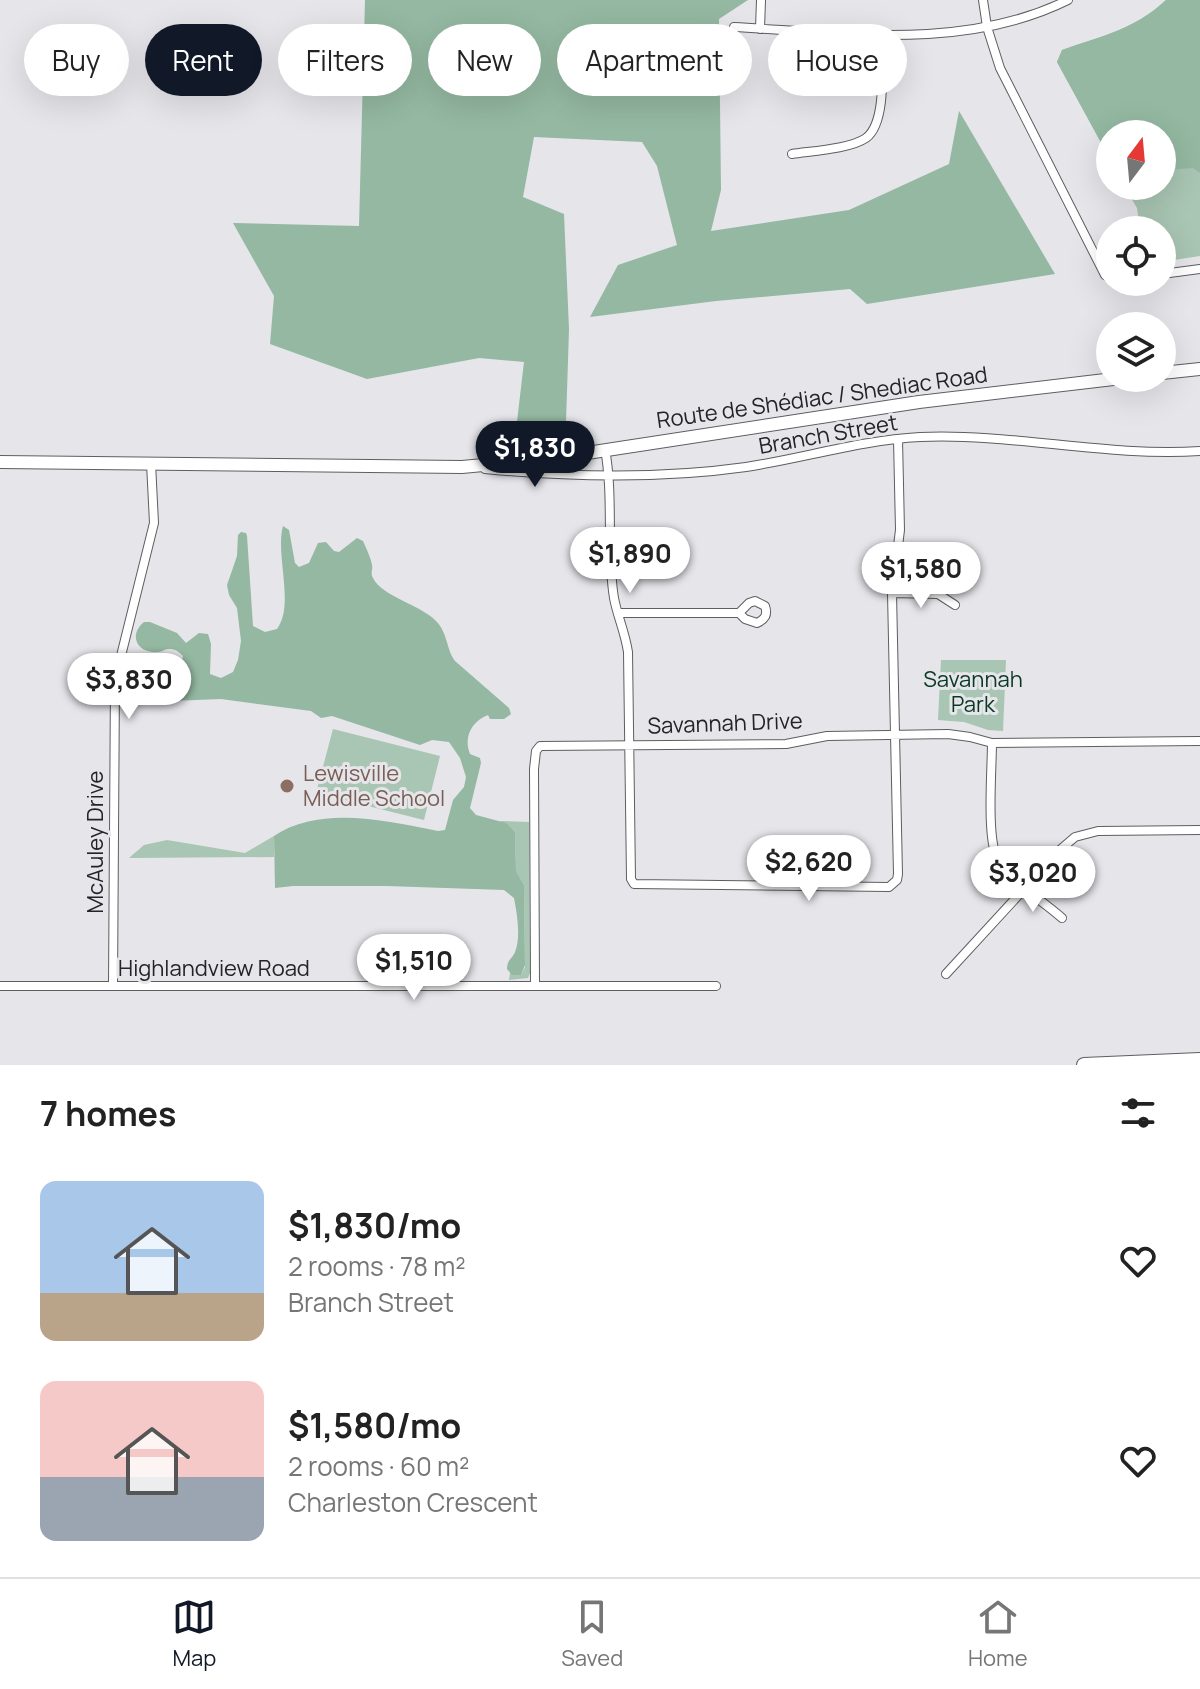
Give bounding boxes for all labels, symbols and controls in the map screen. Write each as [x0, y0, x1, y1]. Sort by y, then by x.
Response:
chip: Buy [24, 24, 129, 96]
chip: Rent [145, 24, 262, 96]
chip: Filters [278, 24, 412, 96]
chip: New [428, 24, 541, 96]
chip: Apartment [557, 24, 752, 96]
chip: House [768, 24, 907, 96]
north arrow [1096, 120, 1176, 200]
map controls [1096, 120, 1176, 392]
button: locate [1096, 216, 1176, 296]
button: layers [1096, 312, 1176, 392]
street label: Route de Shédiac / Shediac Road [655, 359, 989, 435]
street label: Branch Street [756, 407, 900, 461]
pin: $1,830 [470, 421, 600, 489]
text: $1,830 [494, 429, 576, 465]
pin: $1,890 [565, 527, 695, 595]
text: $1,890 [588, 535, 672, 571]
pin: $1,580 [856, 542, 986, 610]
text: $1,580 [880, 550, 962, 586]
pin: $3,830 [64, 653, 194, 721]
text: $3,830 [85, 661, 173, 697]
park label: Savannah Park [923, 664, 1023, 719]
street label: Savannah Drive [647, 705, 803, 741]
place label: Lewisville Middle School [303, 758, 445, 813]
street label: McAuley Drive [80, 770, 110, 913]
marker: Lewisville Middle School [278, 777, 296, 795]
pin: $2,620 [744, 835, 874, 903]
text: $2,620 [765, 843, 853, 879]
pin: $3,020 [968, 846, 1098, 914]
text: $3,020 [988, 854, 1078, 890]
pin: $1,510 [349, 934, 479, 1002]
text: $1,510 [375, 942, 453, 978]
street label: Highlandview Road [118, 953, 310, 983]
text: 7 homes [40, 1090, 176, 1136]
icon: filters [1116, 1091, 1160, 1135]
text: $1,830/mo [288, 1202, 461, 1248]
icon: home [104, 1213, 200, 1309]
icon: heart [1116, 1239, 1160, 1283]
text: 2 rooms · 78 m² [288, 1248, 466, 1284]
text: Branch Street [288, 1284, 454, 1320]
text: $1,580/mo [288, 1402, 461, 1448]
icon: home [104, 1413, 200, 1509]
icon: heart [1116, 1439, 1160, 1483]
text: 2 rooms · 60 m² [288, 1448, 470, 1484]
text: Charleston Crescent [288, 1484, 538, 1520]
tab: Map [172, 1595, 216, 1673]
tab: Saved [561, 1595, 623, 1673]
tab: Home [968, 1595, 1028, 1673]

